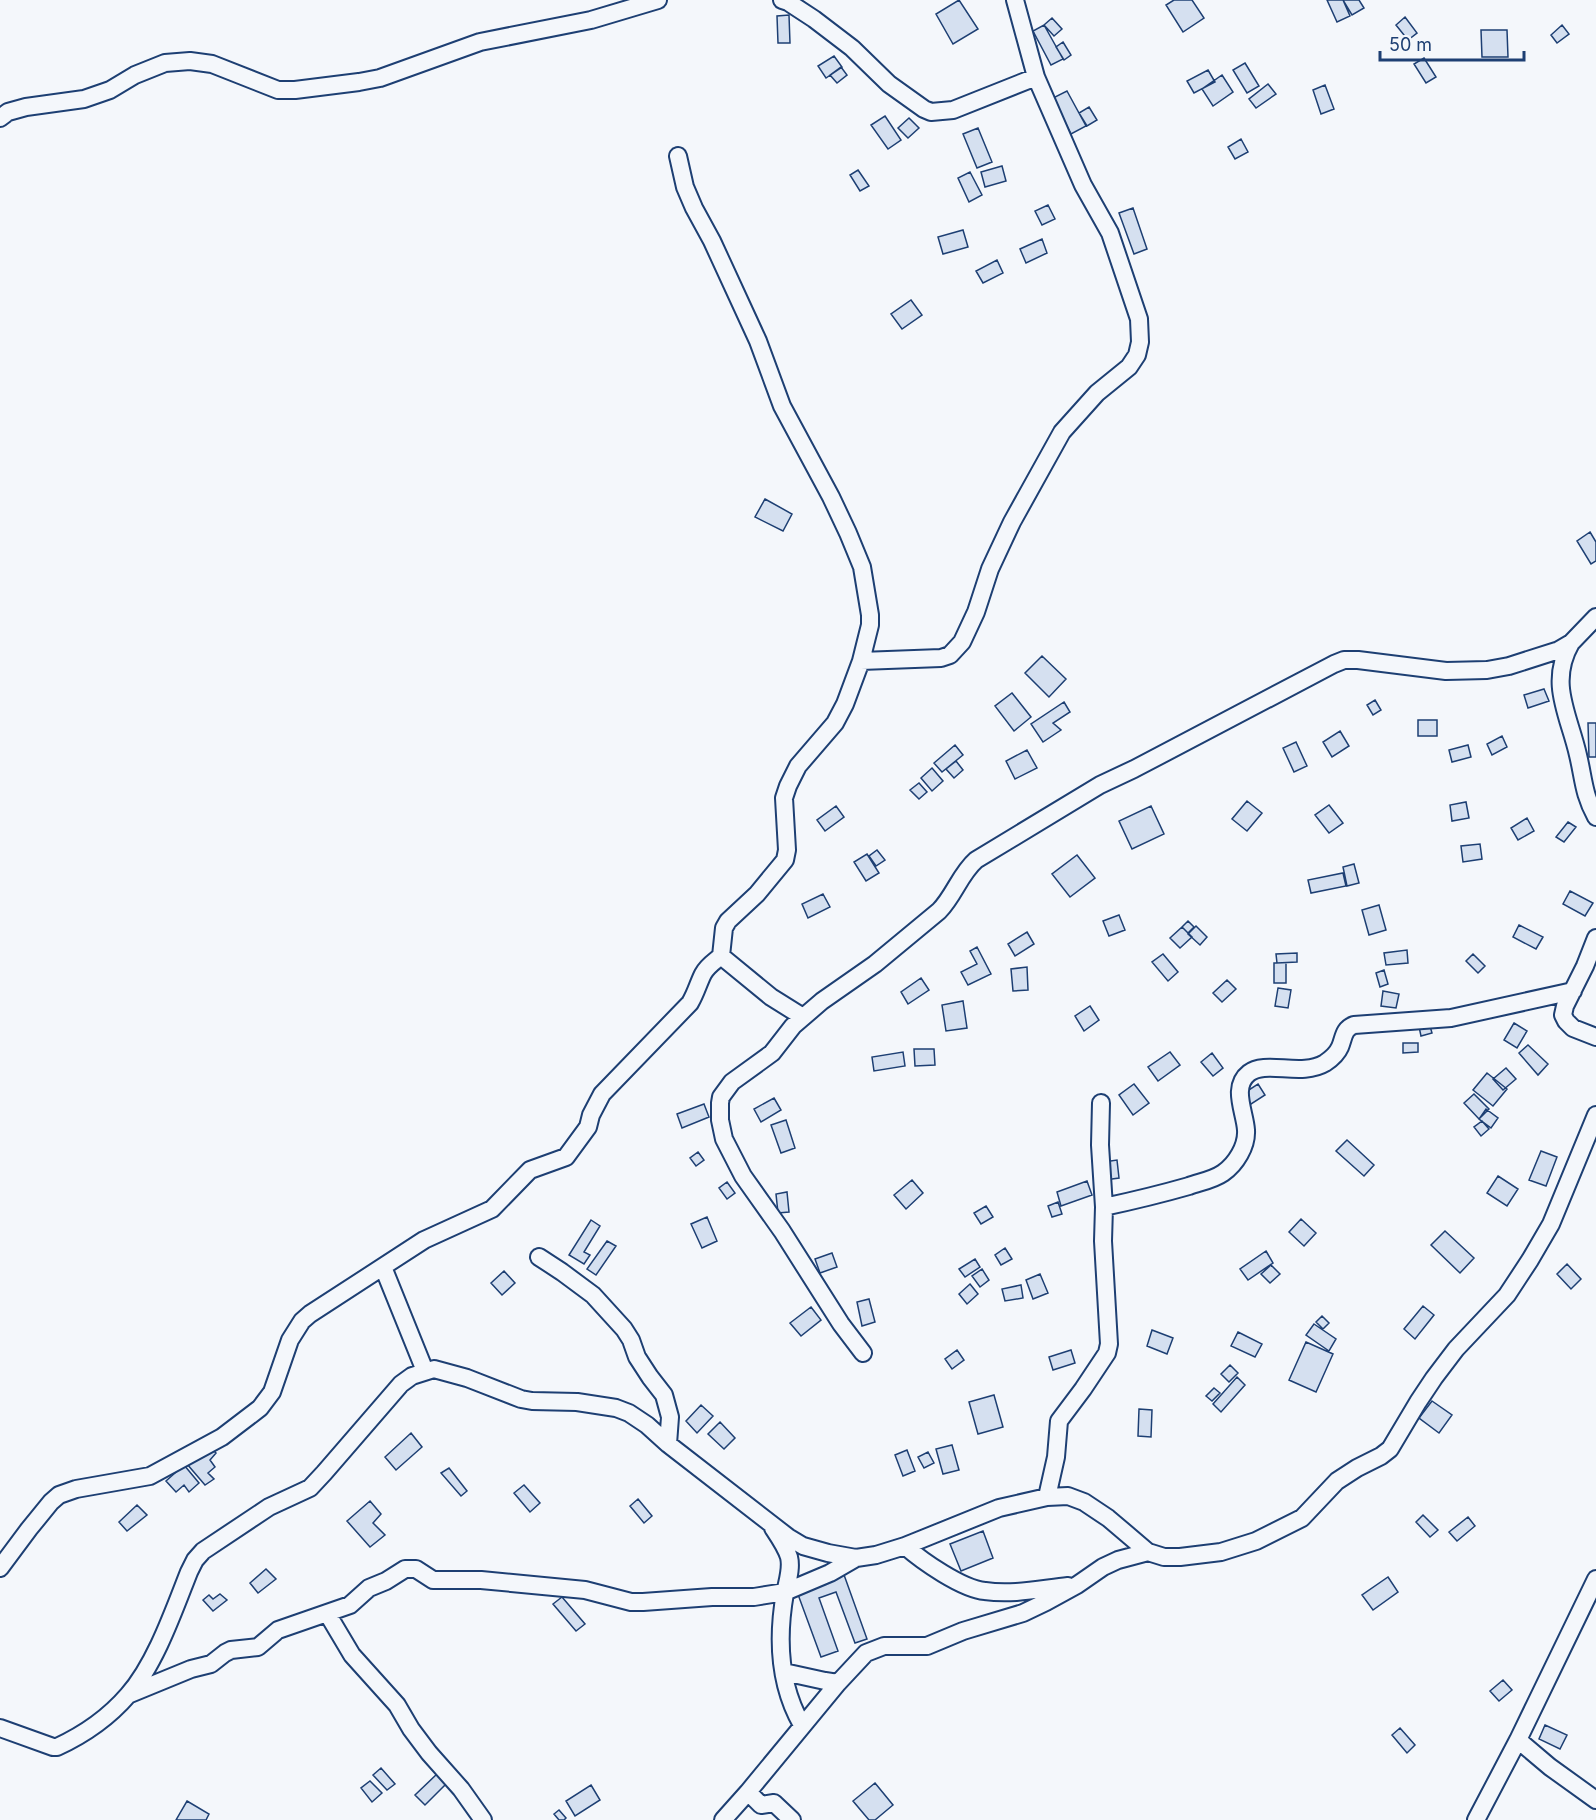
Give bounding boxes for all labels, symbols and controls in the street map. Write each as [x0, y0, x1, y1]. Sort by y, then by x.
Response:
scale bar [1380, 24, 1524, 62]
text: 50 m [1389, 34, 1432, 55]

